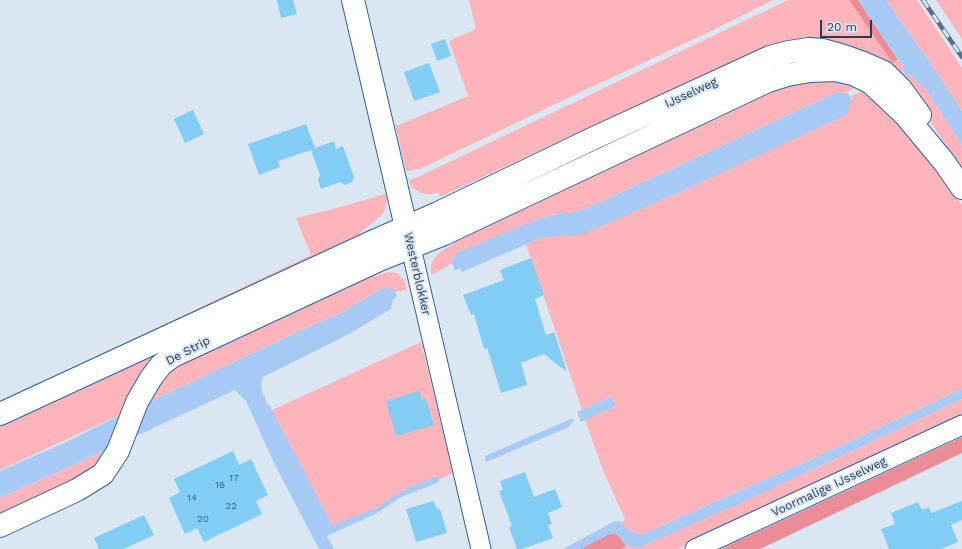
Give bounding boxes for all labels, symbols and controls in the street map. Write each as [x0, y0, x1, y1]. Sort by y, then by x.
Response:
scale bar [822, 12, 874, 38]
text: 20 m [827, 20, 857, 34]
street label: IJsselweg [662, 75, 720, 111]
street label: Westerblokker [400, 231, 434, 317]
street label: De Strip [163, 333, 213, 369]
street label: Voormalige IJsselweg [769, 454, 889, 520]
house number: 17 [229, 472, 239, 484]
house number: 16 [215, 479, 225, 491]
house number: 14 [187, 492, 197, 504]
house number: 22 [225, 500, 237, 512]
house number: 20 [197, 513, 209, 525]

